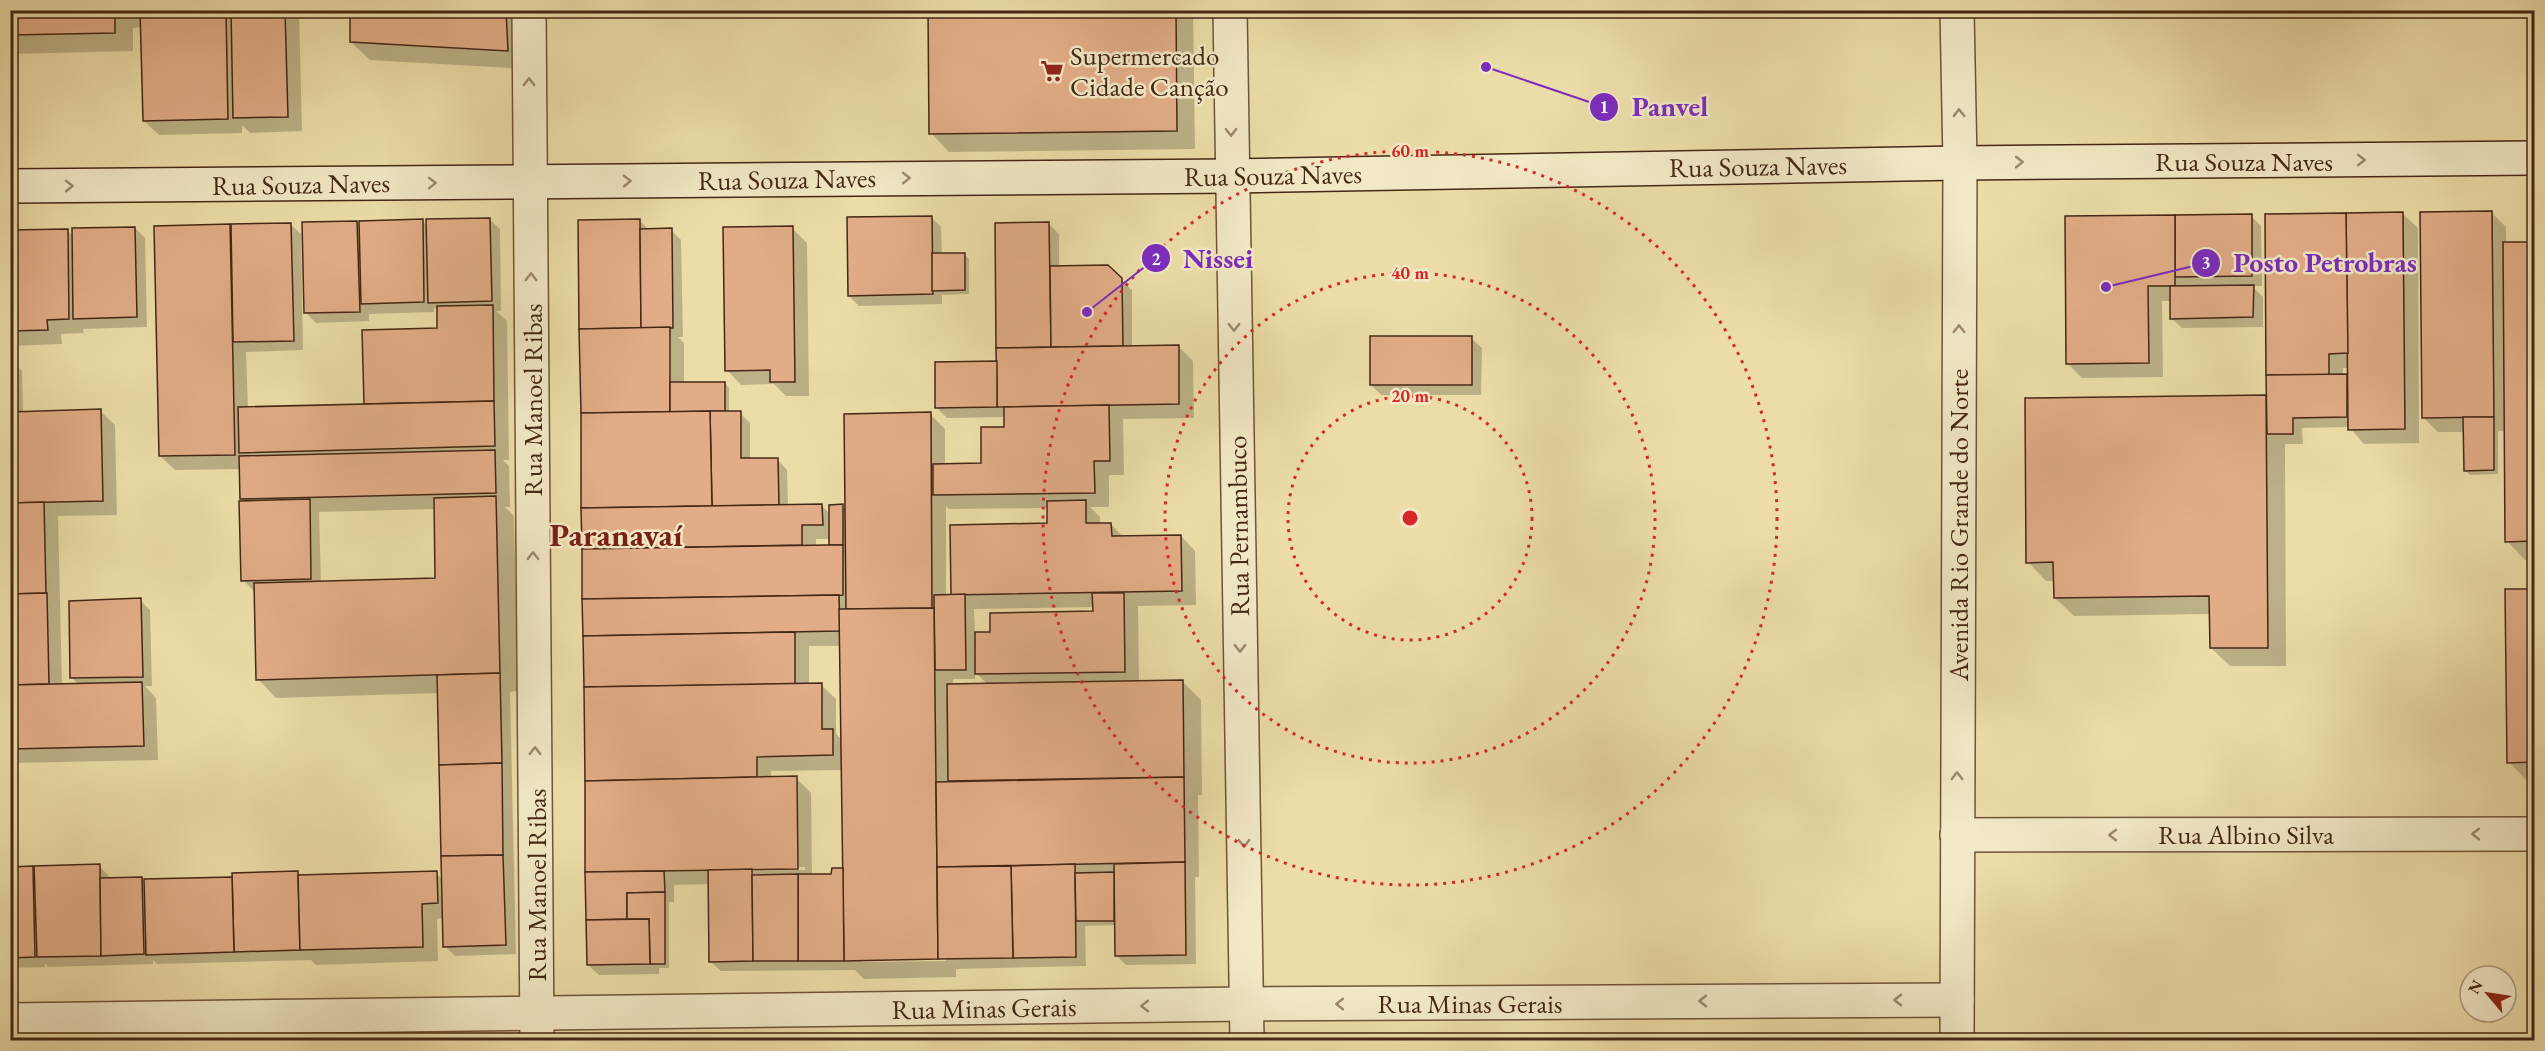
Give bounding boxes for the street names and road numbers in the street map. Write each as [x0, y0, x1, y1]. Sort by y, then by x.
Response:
street label: Rua Souza Naves [2155, 144, 2333, 179]
street label: Rua Souza Naves [1669, 147, 1847, 185]
street label: Rua Souza Naves [1184, 156, 1362, 194]
street label: Rua Souza Naves [698, 160, 876, 198]
street label: Rua Souza Naves [212, 165, 390, 203]
street label: Rua Manoel Ribas [515, 304, 550, 496]
street label: Avenida Rio Grande do Norte [1941, 369, 1976, 682]
street label: Rua Pernambuco [1219, 435, 1257, 617]
street label: Rua Manoel Ribas [519, 789, 554, 981]
street label: Rua Albino Silva [2158, 817, 2334, 852]
street label: Rua Minas Gerais [1377, 986, 1563, 1021]
street label: Rua Minas Gerais [891, 989, 1077, 1027]

